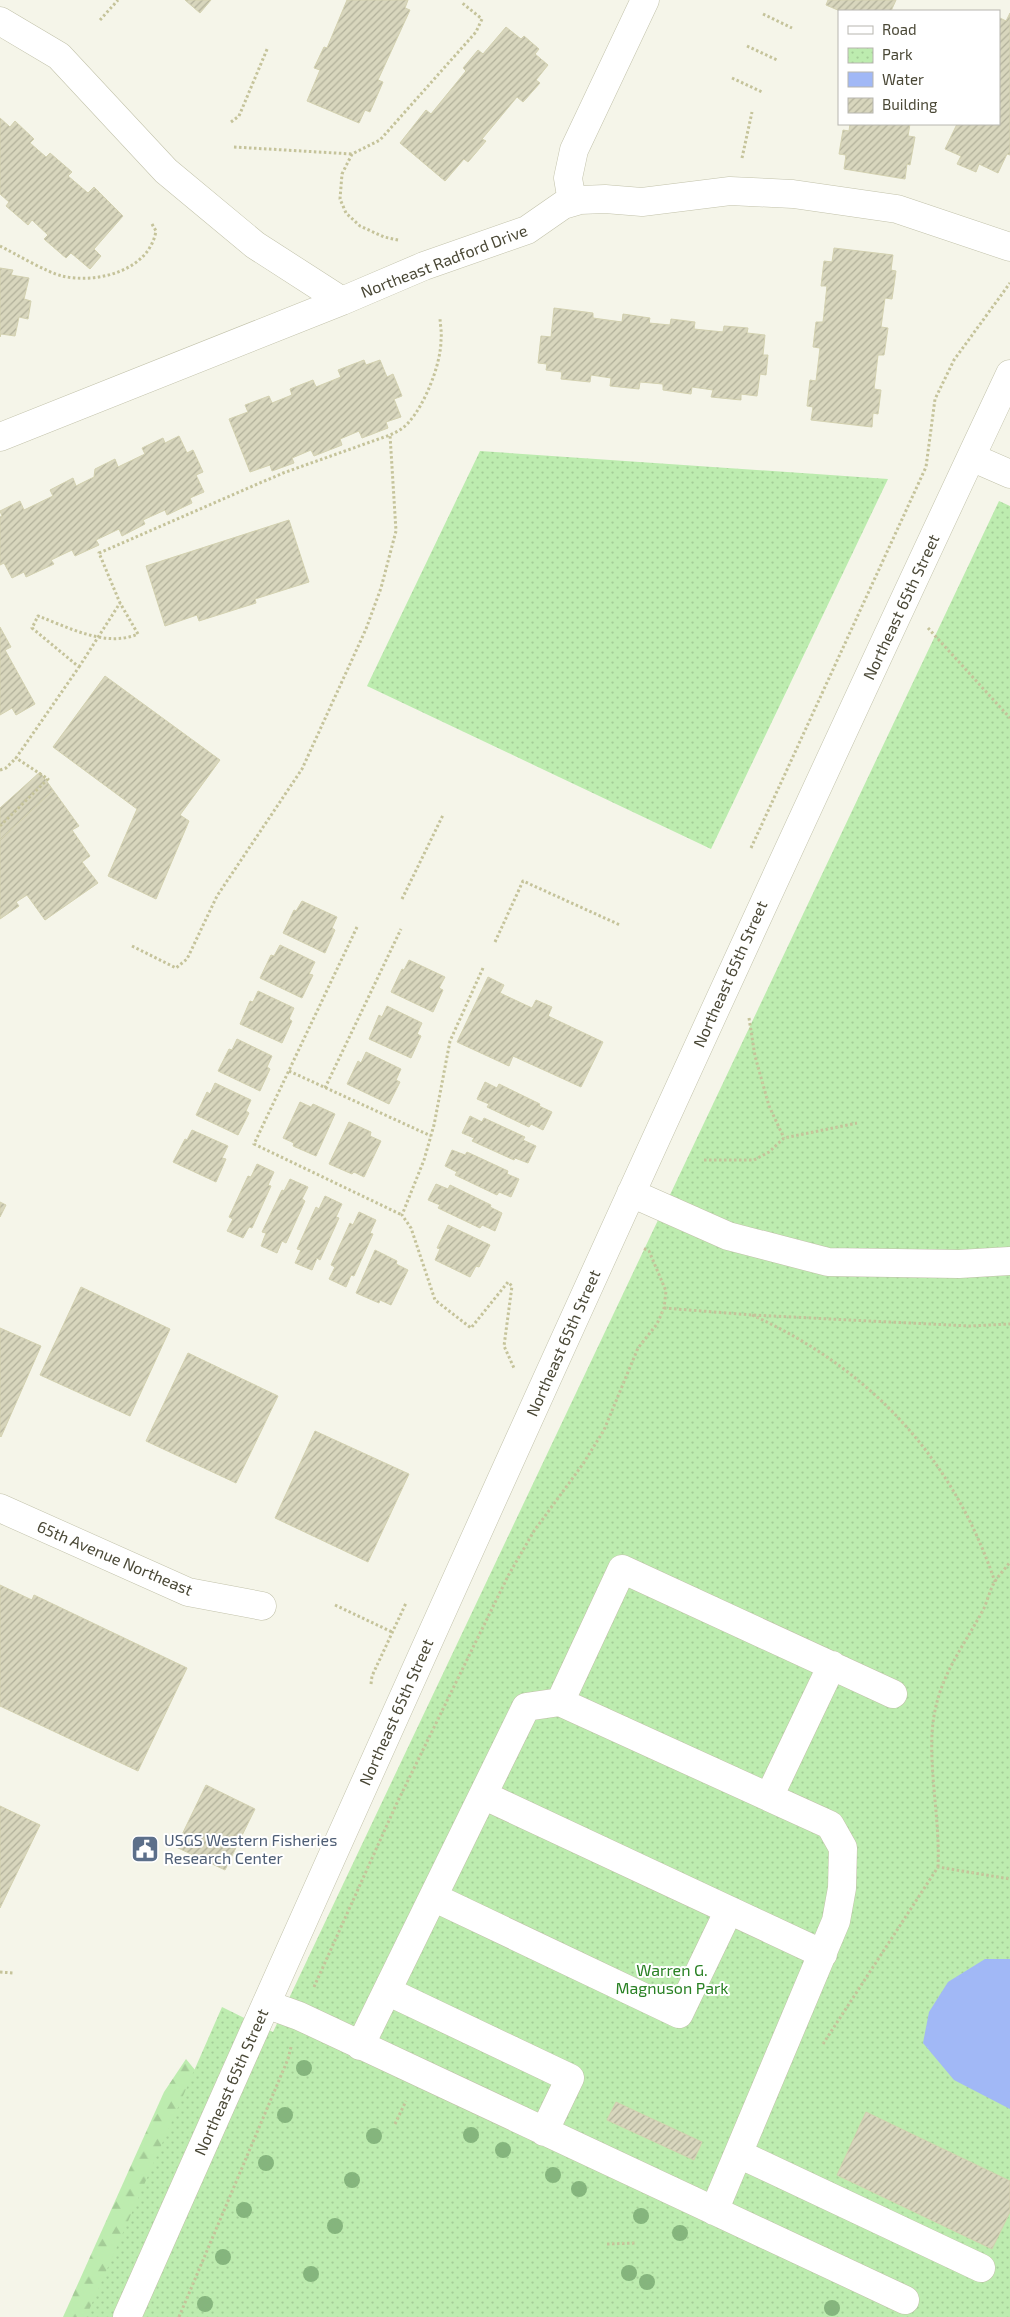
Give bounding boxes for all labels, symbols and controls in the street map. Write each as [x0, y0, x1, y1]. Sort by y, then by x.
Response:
legend [838, 10, 1000, 125]
text: Road [882, 20, 917, 38]
text: Park [882, 45, 913, 63]
text: Water [882, 70, 924, 88]
text: Building [882, 95, 938, 113]
street label: Northeast Radford Drive [358, 220, 530, 301]
street label: Northeast 65th Street [858, 531, 943, 683]
street label: Northeast 65th Street [689, 898, 770, 1050]
street label: Northeast 65th Street [522, 1267, 603, 1419]
street label: 65th Avenue Northeast [34, 1516, 196, 1599]
street label: Northeast 65th Street [355, 1636, 436, 1788]
place label: USGS Western Fisheries Research Center [164, 1830, 337, 1867]
public building icon: USGS Western Fisheries Research Center [130, 1834, 160, 1864]
park label: Warren G. Magnuson Park [616, 1960, 728, 1997]
street label: Northeast 65th Street [190, 2006, 271, 2158]

